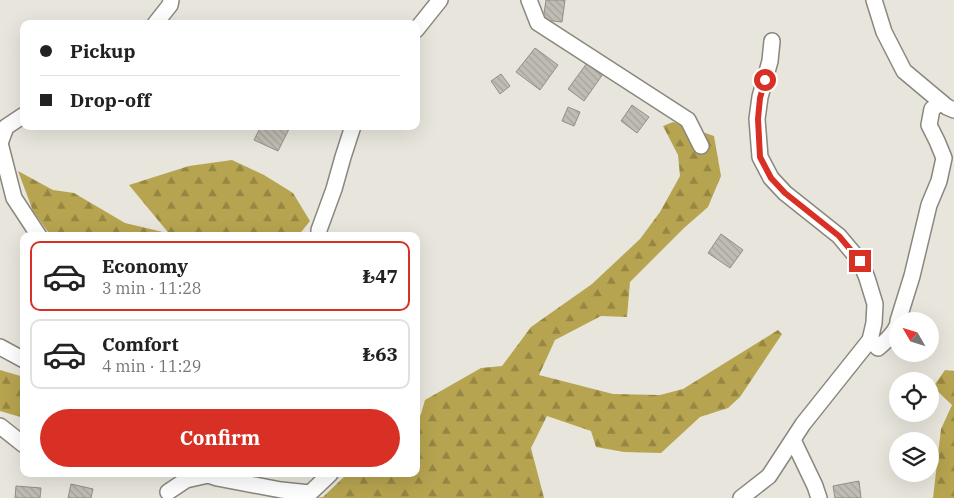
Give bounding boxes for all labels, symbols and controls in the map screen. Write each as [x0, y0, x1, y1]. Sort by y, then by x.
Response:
text: Pickup [70, 39, 135, 63]
route start [754, 69, 776, 91]
text: Drop-off [70, 88, 151, 112]
route end [849, 250, 871, 272]
icon: car [42, 254, 87, 299]
text: Economy [102, 254, 188, 278]
text: ₺47 [363, 264, 398, 288]
text: 3 min · 11:28 [102, 278, 201, 298]
north arrow [889, 312, 939, 362]
map controls [889, 312, 939, 482]
icon: car [42, 332, 87, 377]
text: Comfort [102, 332, 179, 356]
text: ₺63 [363, 342, 398, 366]
text: 4 min · 11:29 [102, 356, 201, 376]
button: locate [889, 372, 939, 422]
button: Confirm [40, 409, 400, 467]
button: layers [889, 432, 939, 482]

